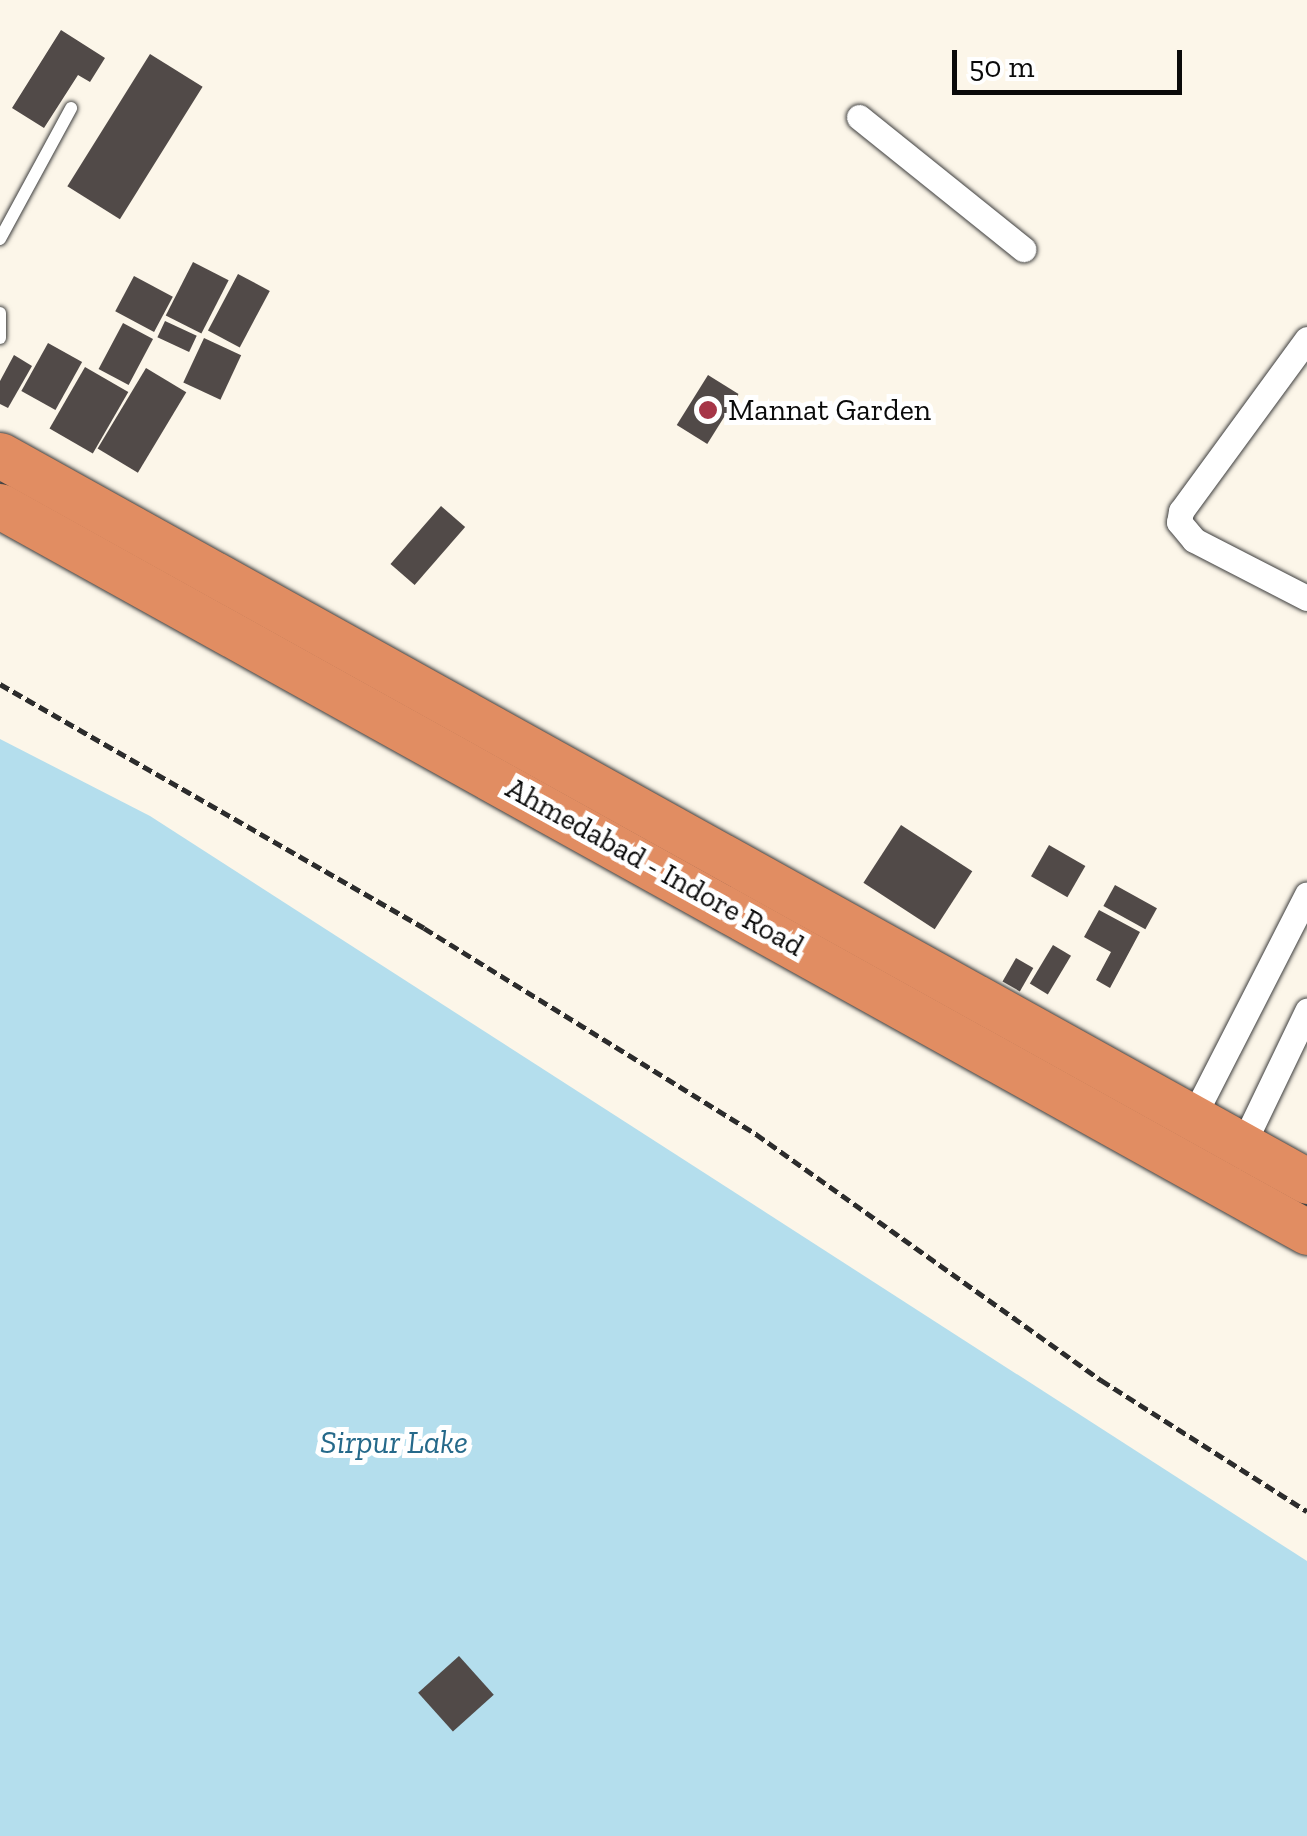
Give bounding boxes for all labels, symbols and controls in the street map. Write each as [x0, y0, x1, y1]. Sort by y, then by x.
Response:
scale bar [957, 30, 1187, 92]
text: 50 m [969, 49, 1034, 85]
place label: Mannat Garden [728, 392, 931, 428]
marker: Mannat Garden [697, 399, 719, 421]
street label: Ahmedabad - Indore Road [500, 770, 810, 964]
water label: Sirpur Lake [320, 1423, 468, 1461]

